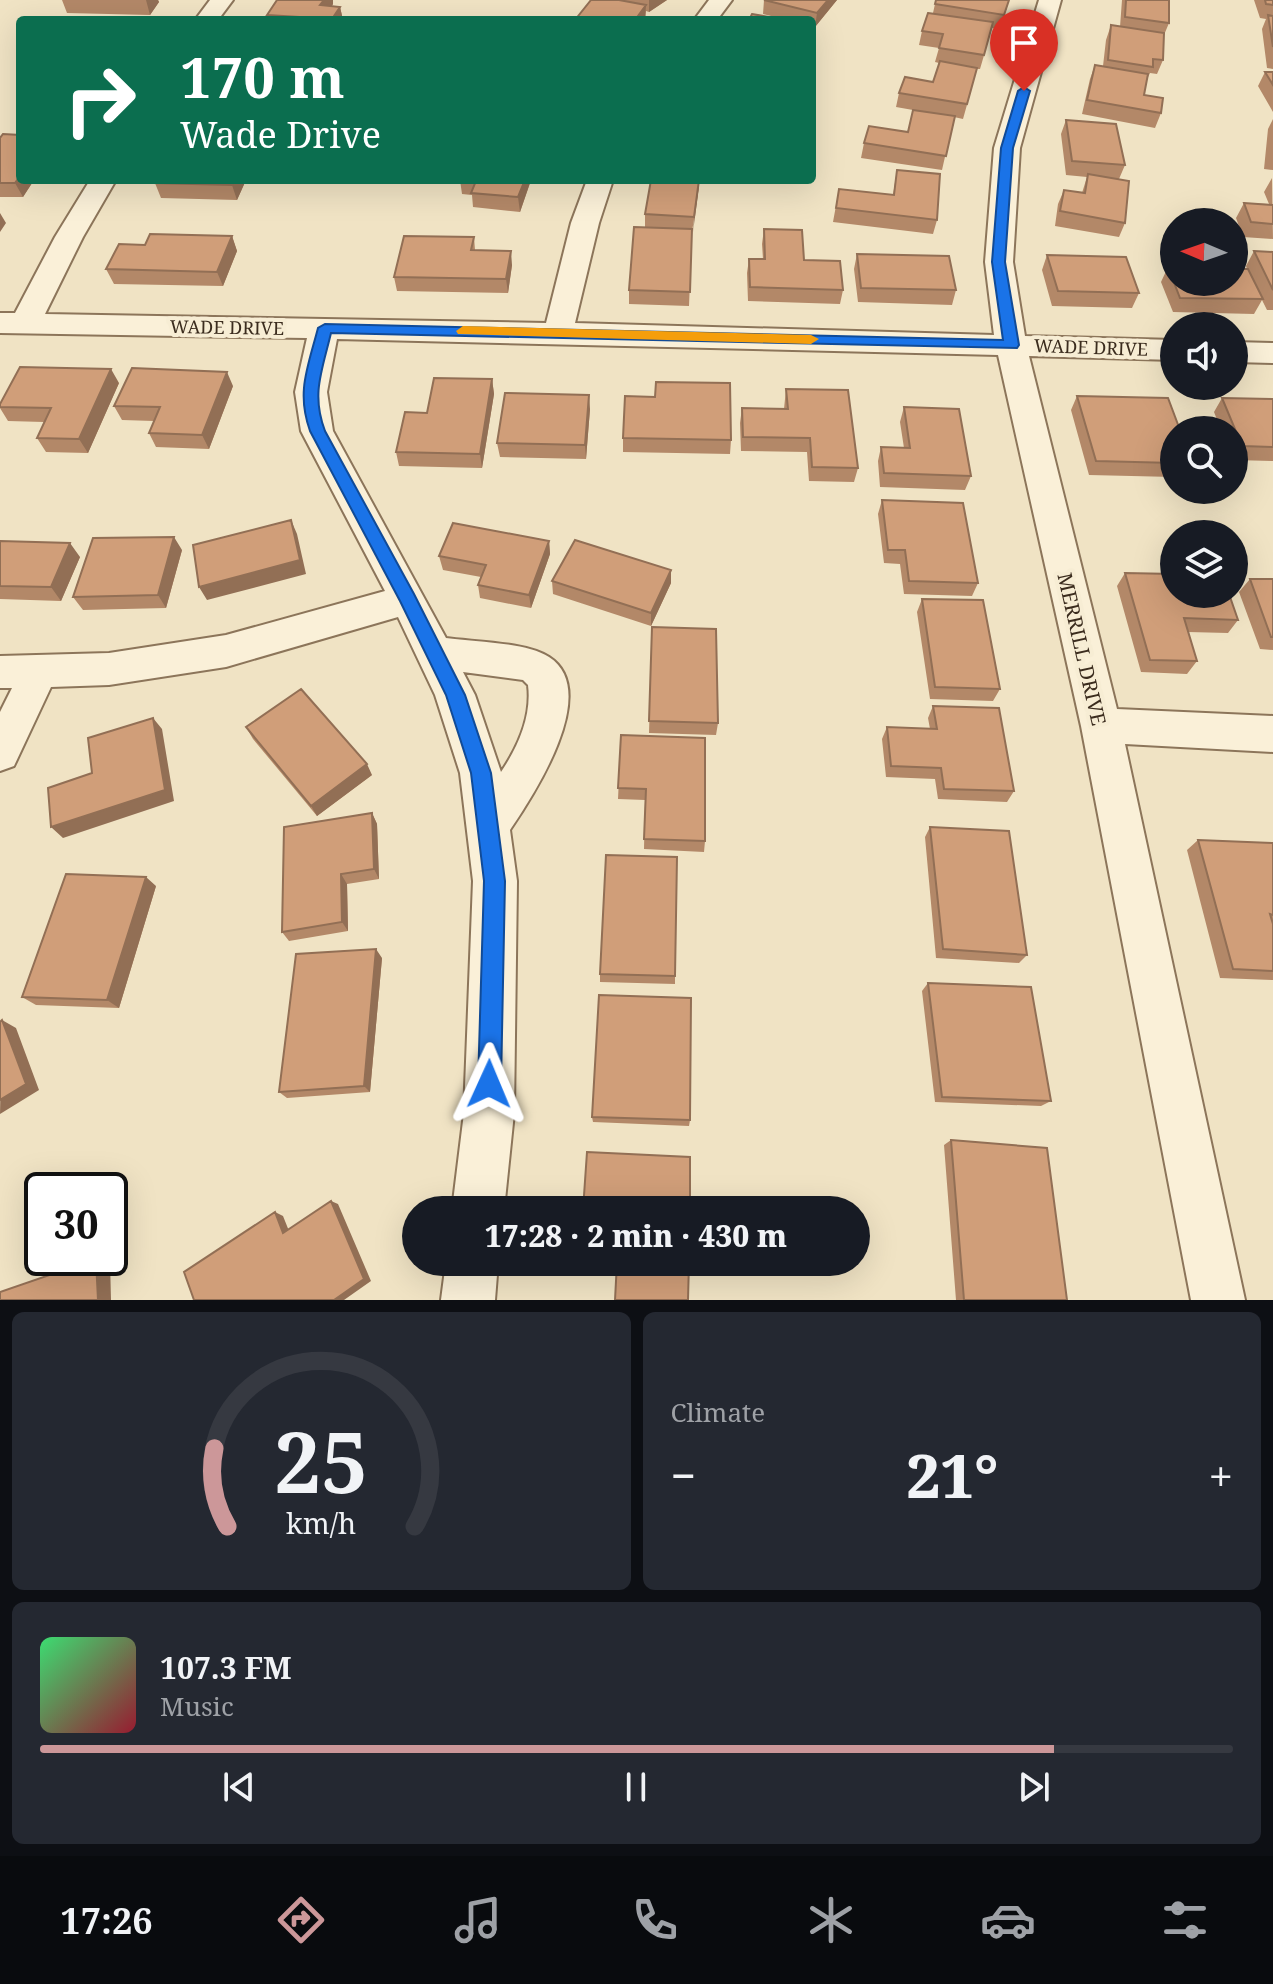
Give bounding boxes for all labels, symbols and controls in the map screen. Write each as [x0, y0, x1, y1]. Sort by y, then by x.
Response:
pin [990, 9, 1058, 91]
icon: arrive [1002, 21, 1046, 65]
text: 170 m [180, 38, 345, 114]
icon: right [48, 48, 152, 152]
text: Wade Drive [180, 110, 381, 159]
north arrow [1160, 208, 1248, 296]
map controls [1160, 208, 1248, 608]
button: sound [1160, 312, 1248, 400]
street label: WADE DRIVE [170, 314, 284, 340]
street label: WADE DRIVE [1034, 333, 1148, 361]
button: search [1160, 416, 1248, 504]
button: layers [1160, 520, 1248, 608]
street label: MERRILL DRIVE [1051, 570, 1113, 728]
position arrow [447, 1042, 531, 1126]
speed limit sign: 30 [24, 1172, 128, 1276]
text: 17:28 · 2 min · 430 m [485, 1215, 787, 1256]
text: Climate [671, 1394, 765, 1430]
text: 25 [274, 1404, 368, 1517]
text: 21° [906, 1434, 998, 1516]
text: − [671, 1445, 696, 1505]
text: + [1208, 1445, 1233, 1505]
text: km/h [286, 1503, 356, 1542]
text: 107.3 FM [160, 1647, 292, 1688]
text: Music [160, 1688, 234, 1724]
icon: previous [217, 1765, 261, 1809]
icon: pause [614, 1765, 658, 1809]
icon: next [1012, 1765, 1056, 1809]
icon: directions [273, 1892, 329, 1948]
icon: music [450, 1892, 506, 1948]
icon: phone [627, 1892, 683, 1948]
icon: climate [803, 1892, 859, 1948]
icon: car [980, 1892, 1036, 1948]
icon: filters [1157, 1892, 1213, 1948]
text: 17:26 [60, 1896, 153, 1945]

